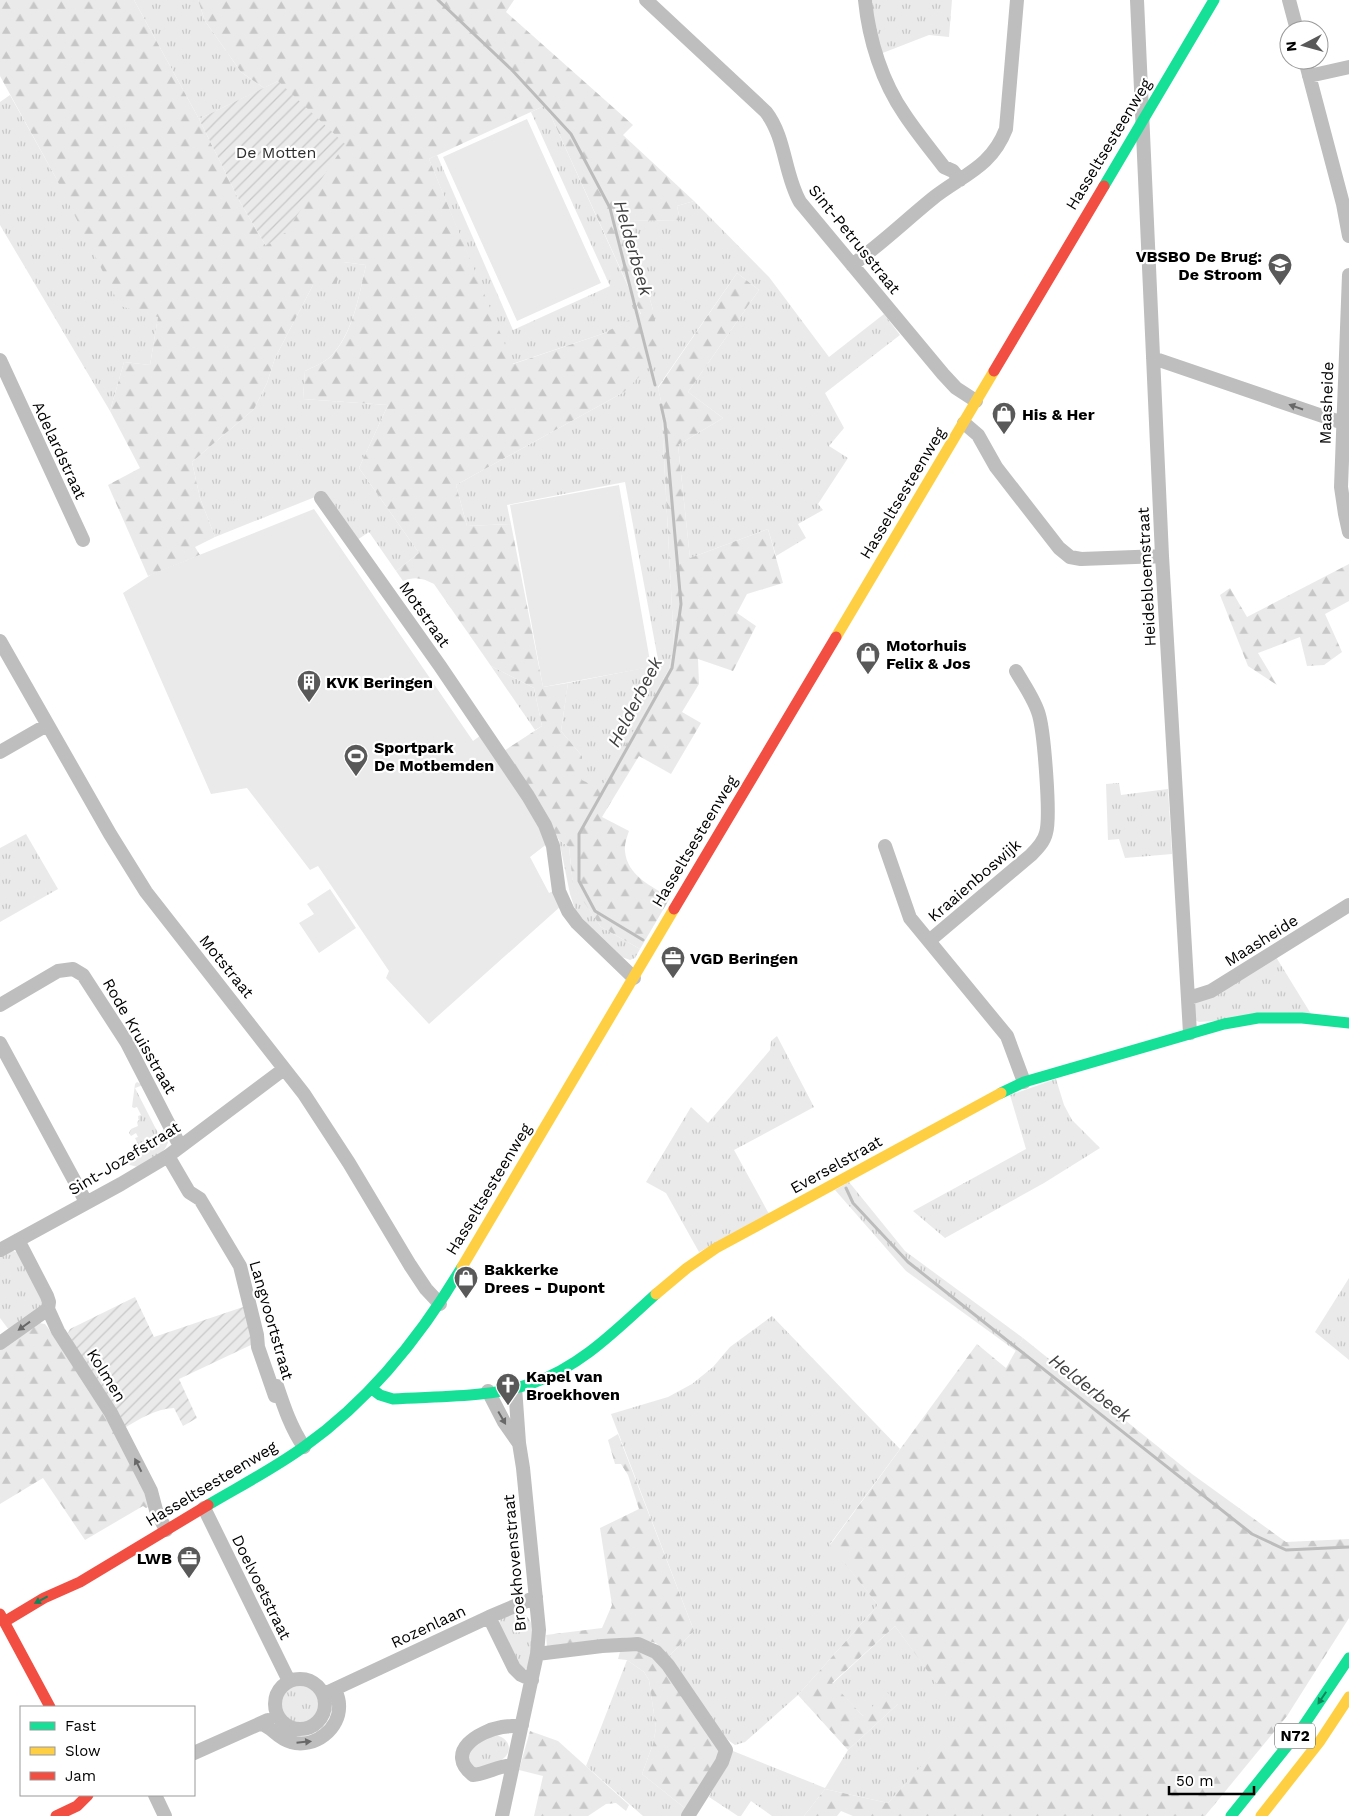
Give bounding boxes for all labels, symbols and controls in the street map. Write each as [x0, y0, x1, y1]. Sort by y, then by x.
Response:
north arrow [1279, 20, 1329, 70]
text: N [1283, 40, 1300, 52]
street label: Hasseltsesteenweg [1062, 75, 1155, 213]
park label: De Motten [236, 143, 316, 162]
street label: Sint-Petrusstraat [805, 181, 905, 298]
water label: Helderbeek [610, 198, 657, 299]
place label: VBSBO De Brug: De Stroom [1136, 247, 1262, 284]
school or university icon: VBSBO De Brug: De Stroom [1267, 252, 1293, 286]
street label: Maasheide [1316, 361, 1337, 445]
street label: Adelardstraat [29, 398, 91, 502]
shop icon: His & Her [991, 401, 1017, 435]
one-way arrow [1289, 403, 1304, 411]
place label: His & Her [1022, 405, 1095, 424]
street label: Hasseltsesteenweg [856, 424, 949, 562]
street label: Heidebloemstraat [1133, 507, 1160, 647]
street label: Motstraat [395, 578, 454, 651]
place label: Motorhuis Felix & Jos [886, 636, 971, 673]
shop icon: Motorhuis Felix & Jos [855, 641, 881, 675]
water label: Helderbeek [603, 652, 667, 750]
building icon: KVK Beringen [296, 669, 322, 703]
place label: KVK Beringen [326, 673, 433, 692]
place label: Sportpark De Motbemden [374, 738, 494, 775]
sports icon: Sportpark De Motbemden [343, 743, 369, 777]
street label: Hasseltsesteenweg [648, 772, 741, 910]
street label: Kraaienboswijk [924, 835, 1025, 926]
street label: Maasheide [1221, 910, 1301, 970]
street label: Motstraat [195, 931, 258, 1002]
office icon: VGD Beringen [660, 945, 686, 979]
place label: VGD Beringen [690, 949, 798, 968]
street label: Rode Kruisstraat [99, 975, 180, 1098]
street label: Sint-Jozefstraat [65, 1117, 184, 1199]
street label: Hasseltsesteenweg [442, 1120, 535, 1258]
street label: Everselstraat [787, 1131, 886, 1197]
street label: Langvoortstraat [245, 1258, 298, 1382]
place label: Bakkerke Drees - Dupont [484, 1260, 605, 1297]
shop icon: Bakkerke Drees - Dupont [453, 1265, 479, 1299]
one-way arrow [17, 1321, 31, 1331]
street label: Kolmen [83, 1345, 130, 1405]
water label: Helderbeek [1045, 1349, 1136, 1427]
place label: Kapel van Broekhoven [526, 1367, 620, 1404]
church icon: Kapel van Broekhoven [495, 1372, 521, 1406]
one-way arrow [498, 1411, 507, 1424]
street label: Hasseltsesteenweg [142, 1436, 281, 1530]
one-way arrow [134, 1458, 142, 1472]
street label: Broekhovenstraat [499, 1493, 530, 1632]
street label: Doelvoetstraat [228, 1532, 295, 1643]
office icon: LWB [176, 1545, 202, 1579]
place label: LWB [137, 1549, 172, 1568]
one-way arrow [34, 1596, 49, 1604]
street label: Rozenlaan [388, 1601, 469, 1652]
one-way arrow [1317, 1692, 1327, 1705]
legend [20, 1706, 195, 1796]
text: Fast [65, 1717, 97, 1735]
road number: N72 [1275, 1724, 1315, 1748]
one-way arrow [296, 1738, 312, 1746]
text: Slow [65, 1742, 101, 1760]
scale bar [1169, 1764, 1254, 1796]
text: Jam [65, 1767, 96, 1785]
text: 50 m [1176, 1772, 1213, 1790]

